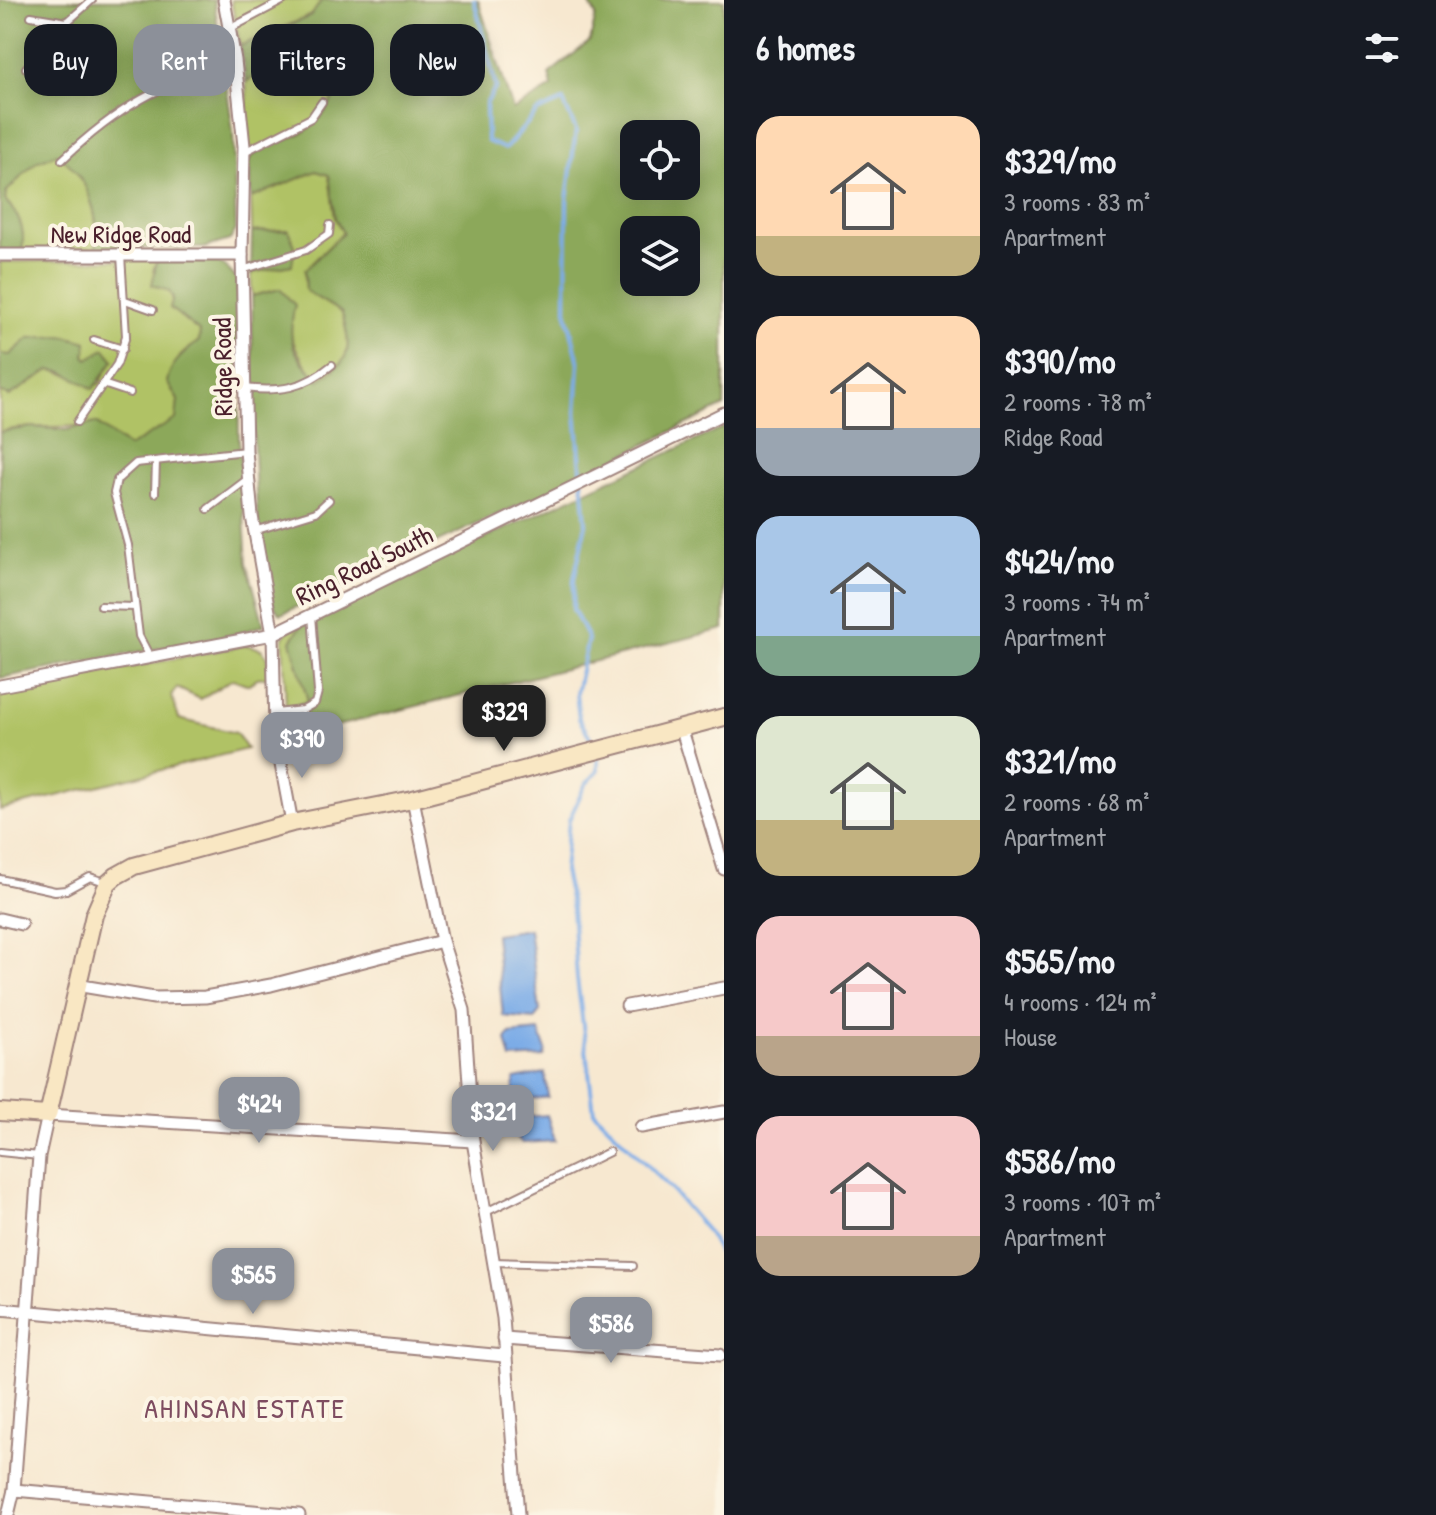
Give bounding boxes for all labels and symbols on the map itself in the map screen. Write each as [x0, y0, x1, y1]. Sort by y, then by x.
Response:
street label: New Ridge Road [51, 216, 191, 251]
street label: Ridge Road [204, 318, 240, 416]
street label: Ring Road South [290, 517, 438, 613]
pin: $329 [457, 685, 551, 753]
pin: $390 [255, 712, 349, 780]
pin: $424 [212, 1077, 306, 1145]
pin: $321 [446, 1085, 540, 1153]
pin: $565 [206, 1248, 300, 1316]
pin: $586 [564, 1297, 658, 1365]
district label: AHINSAN ESTATE [144, 1389, 346, 1427]

